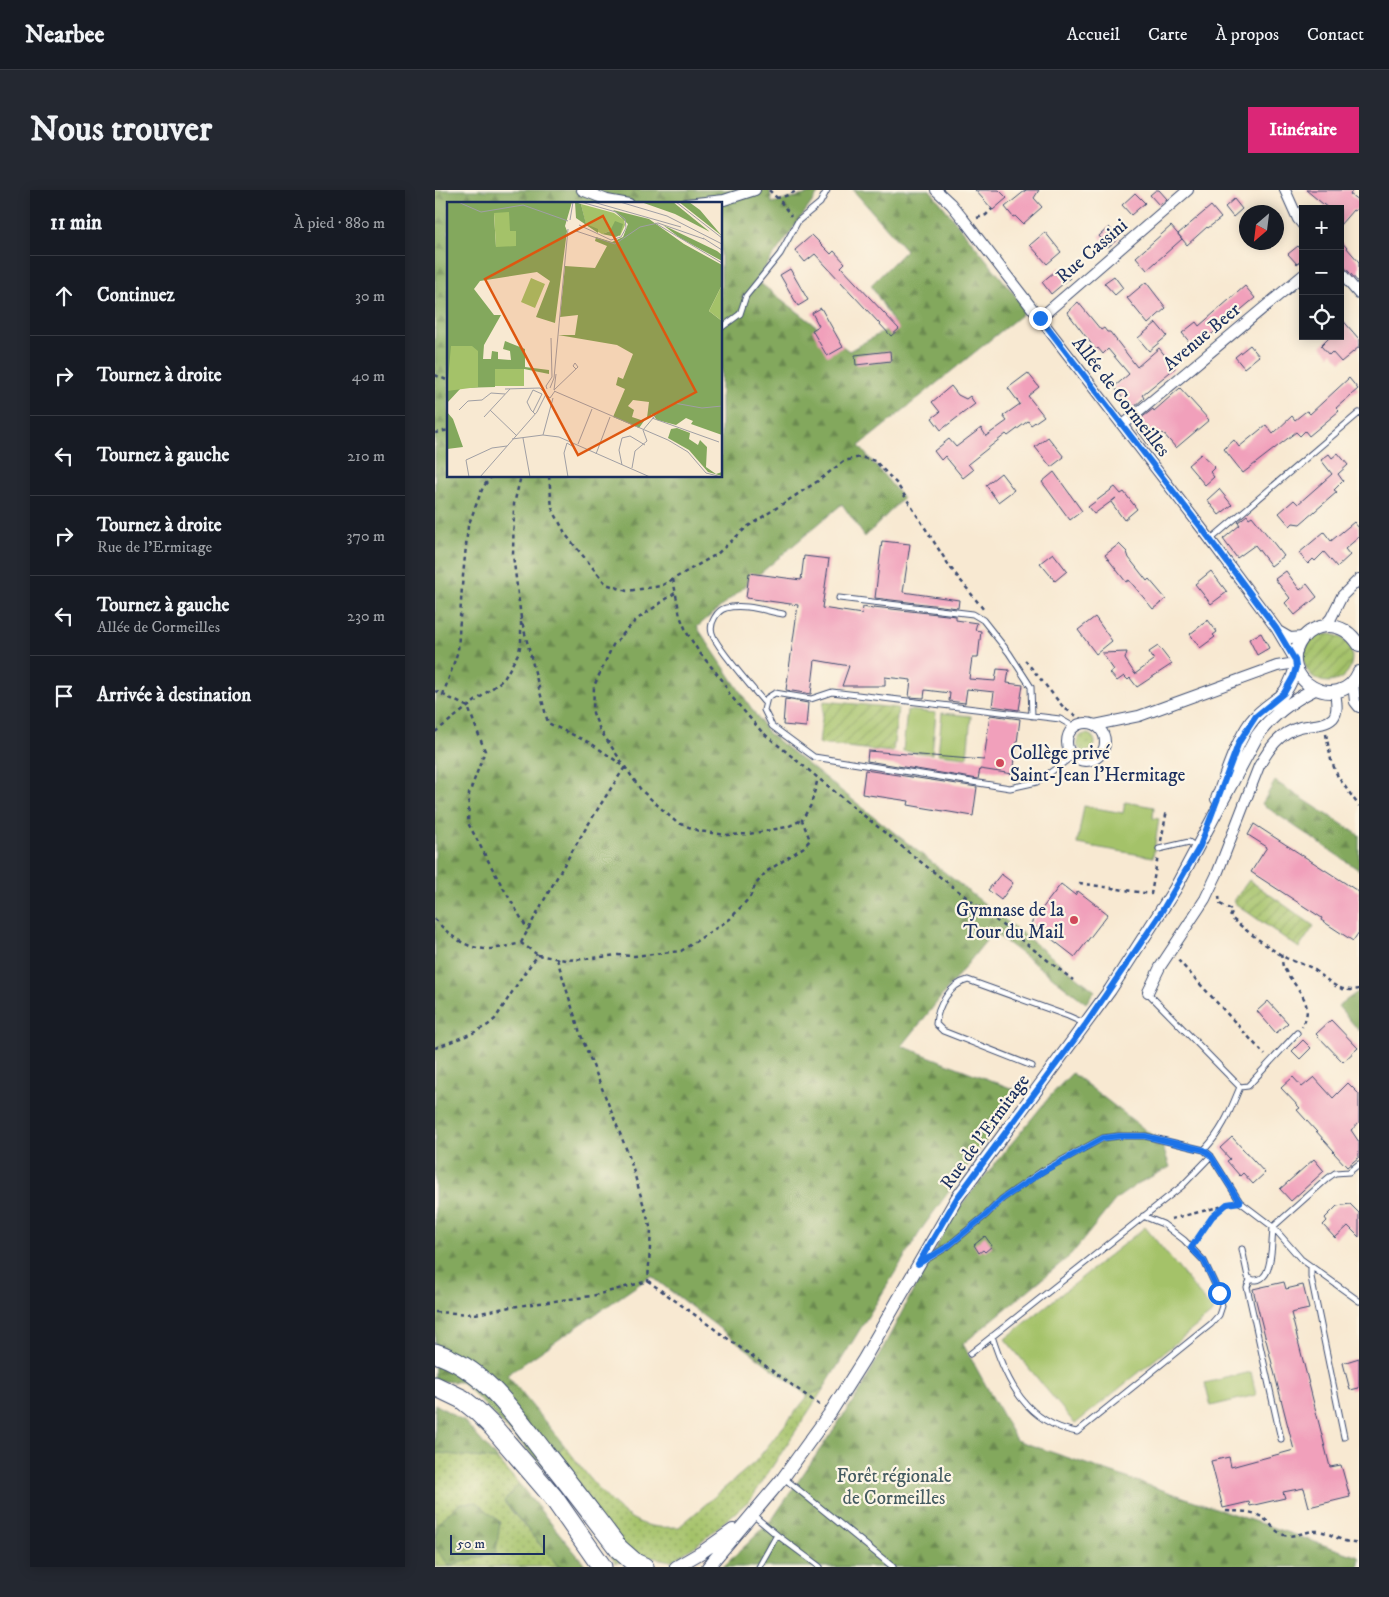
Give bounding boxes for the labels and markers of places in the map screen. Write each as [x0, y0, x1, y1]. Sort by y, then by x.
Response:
place label: Collège privé Saint-Jean l'Hermitage [1010, 742, 1185, 787]
marker: Collège privé Saint-Jean l'Hermitage [994, 757, 1006, 769]
place label: Gymnase de la Tour du Mail [956, 899, 1064, 944]
marker: Gymnase de la Tour du Mail [1068, 914, 1080, 926]

